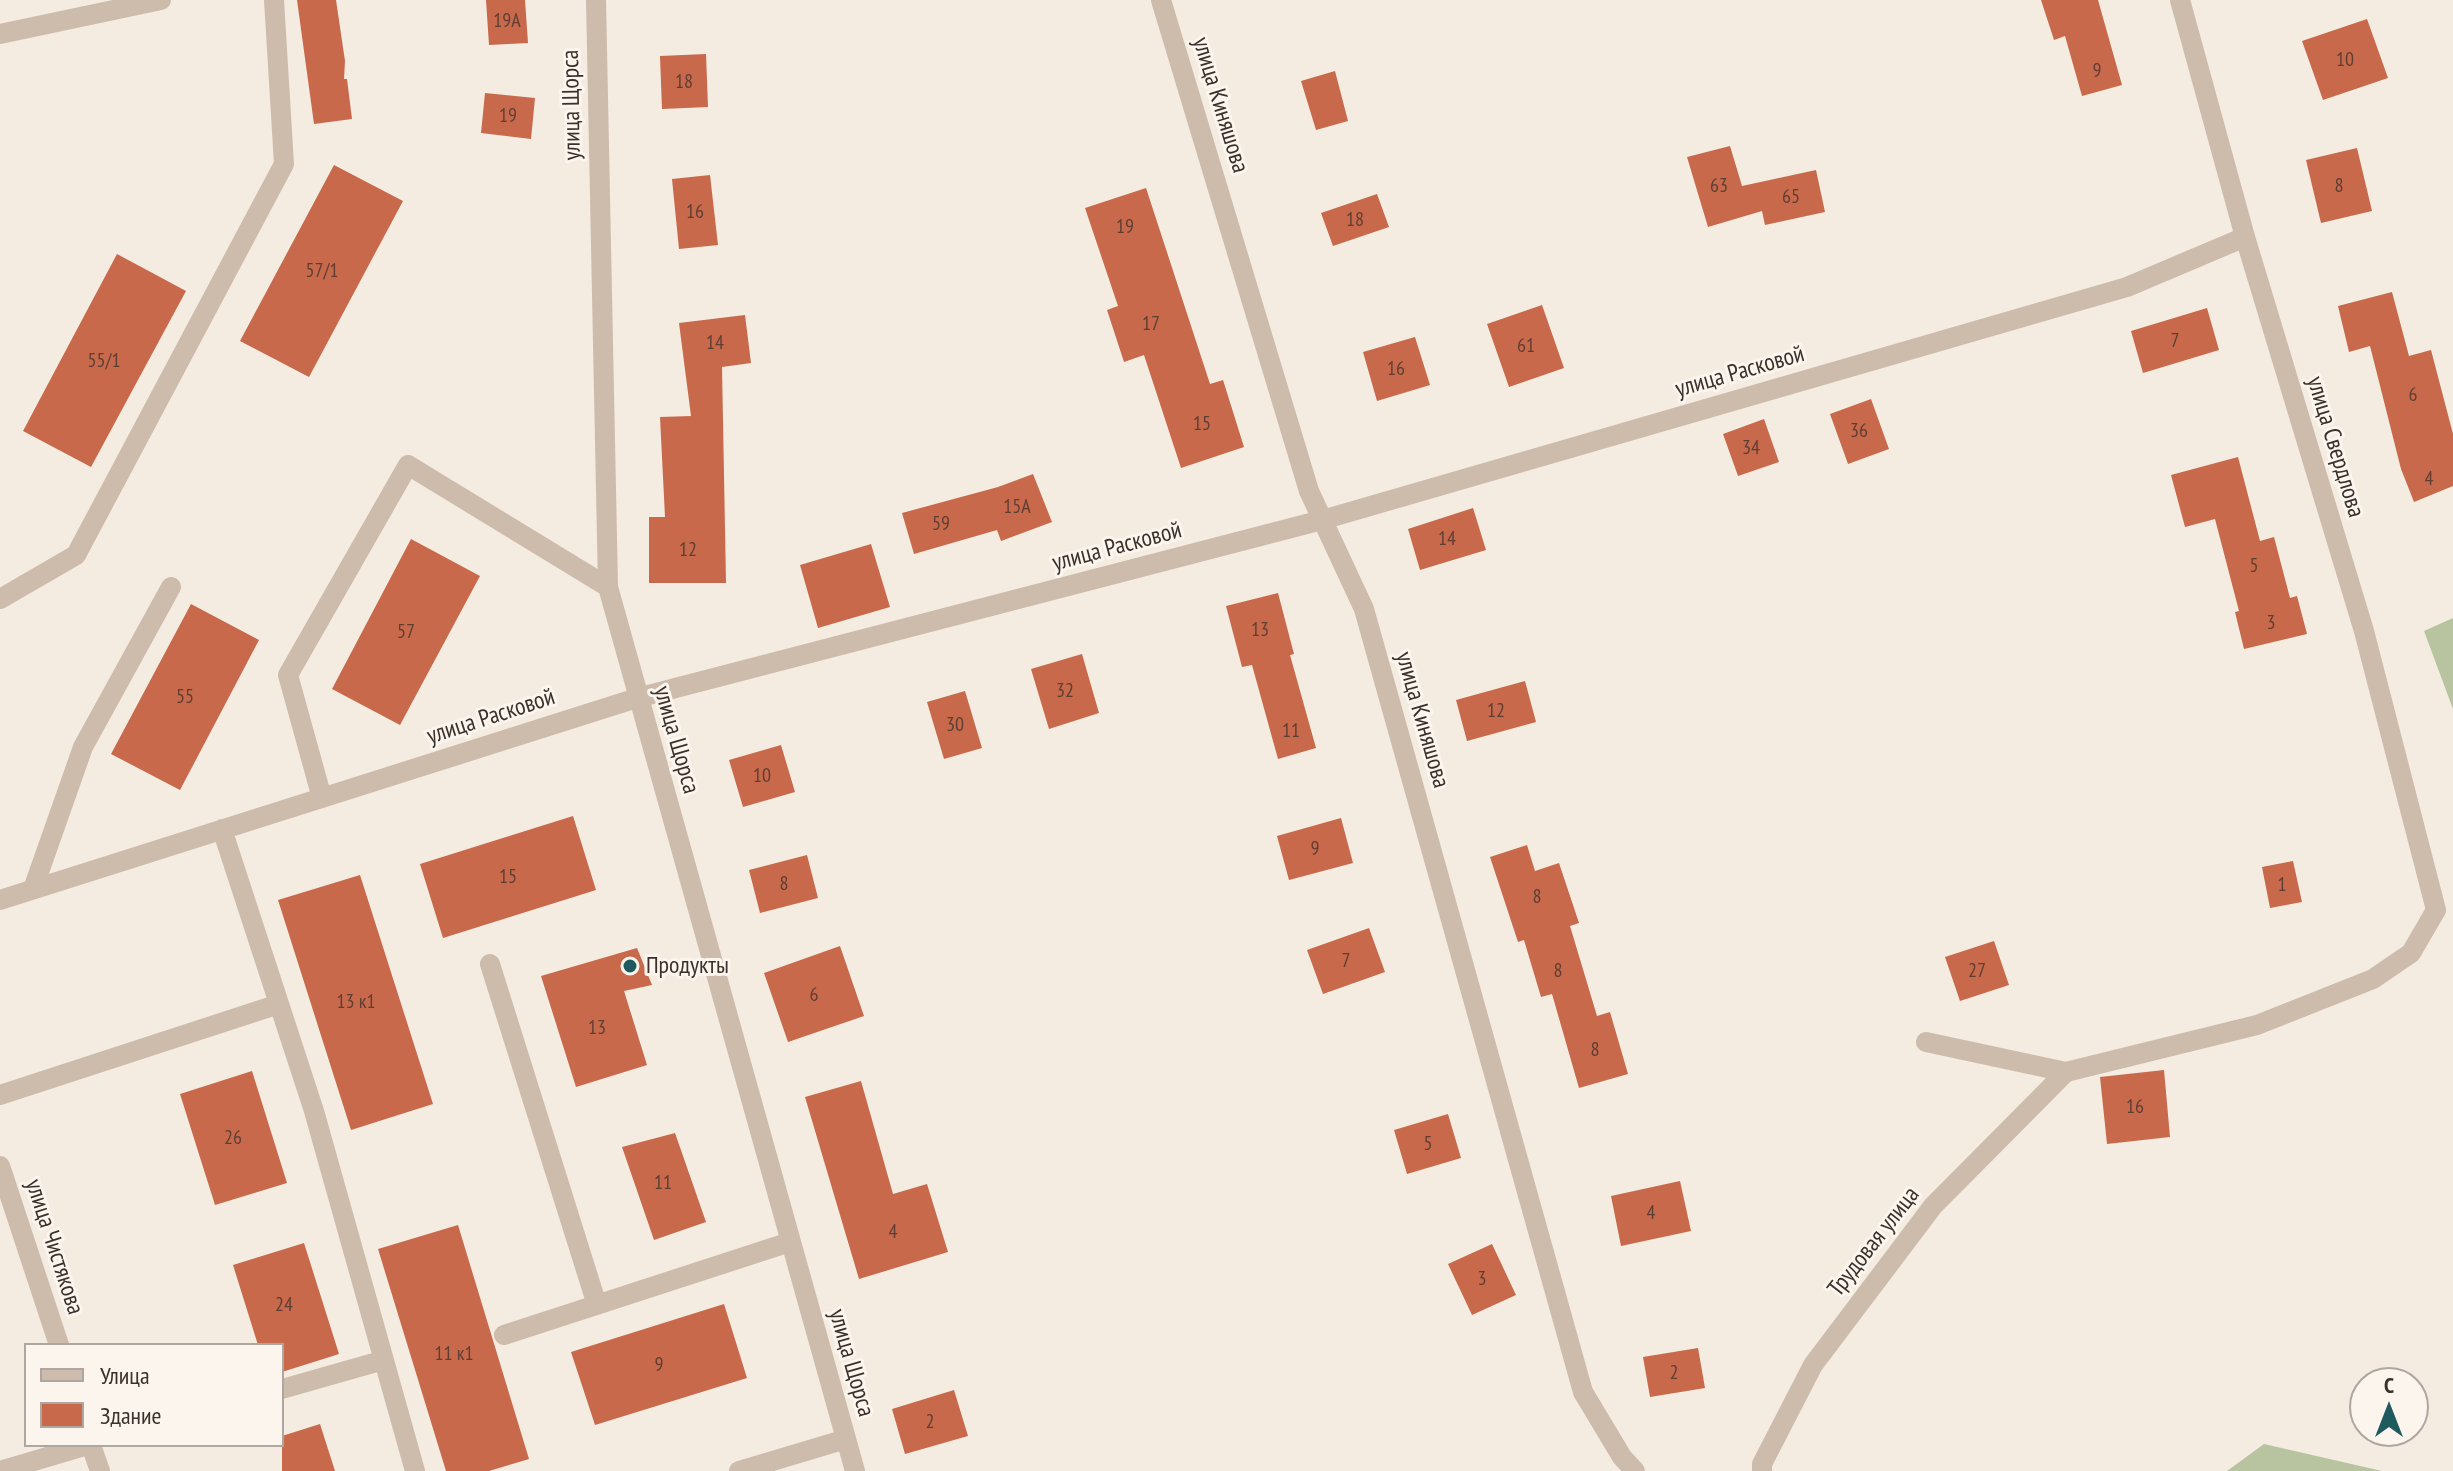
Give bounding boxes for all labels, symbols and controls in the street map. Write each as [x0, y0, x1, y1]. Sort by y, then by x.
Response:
house number: 19А [493, 9, 521, 33]
street label: улица Киняшова [1186, 34, 1254, 176]
house number: 10 [2336, 48, 2354, 72]
street label: улица Щорса [557, 49, 587, 161]
house number: 9 [2093, 59, 2101, 83]
house number: 18 [675, 70, 693, 94]
house number: 19 [499, 104, 517, 128]
house number: 63 [1710, 174, 1728, 198]
house number: 8 [2335, 174, 2343, 198]
house number: 65 [1782, 185, 1800, 209]
house number: 16 [686, 200, 704, 224]
house number: 18 [1346, 208, 1364, 232]
house number: 19 [1116, 215, 1134, 239]
house number: 57/1 [306, 259, 338, 283]
house number: 17 [1142, 312, 1160, 336]
house number: 7 [2171, 329, 2179, 353]
house number: 14 [706, 331, 724, 355]
house number: 61 [1517, 334, 1535, 358]
street label: улица Расковой [1672, 340, 1808, 404]
house number: 55/1 [88, 349, 120, 373]
house number: 16 [1387, 357, 1405, 381]
street label: улица Свердлова [2300, 373, 2370, 521]
house number: 6 [2409, 383, 2417, 407]
house number: 15 [1193, 412, 1211, 436]
house number: 36 [1850, 419, 1868, 443]
house number: 34 [1742, 436, 1760, 460]
house number: 4 [2425, 467, 2433, 491]
house number: 15А [1003, 495, 1031, 519]
house number: 59 [932, 512, 950, 536]
street label: улица Расковой [1049, 516, 1185, 578]
house number: 14 [1438, 527, 1456, 551]
house number: 12 [679, 538, 697, 562]
house number: 5 [2250, 554, 2258, 578]
house number: 3 [2267, 611, 2275, 635]
house number: 13 [1251, 618, 1269, 642]
house number: 57 [397, 620, 415, 644]
street label: улица Киняшова [1389, 649, 1455, 791]
house number: 32 [1056, 679, 1074, 703]
street label: улица Расковой [423, 683, 559, 751]
street label: улица Щорса [647, 683, 705, 797]
house number: 55 [176, 685, 194, 709]
house number: 12 [1487, 699, 1505, 723]
house number: 30 [946, 713, 964, 737]
house number: 11 [1282, 719, 1300, 743]
house number: 10 [753, 764, 771, 788]
house number: 9 [1311, 837, 1319, 861]
house number: 15 [499, 865, 517, 889]
house number: 8 [780, 872, 788, 896]
house number: 1 [2278, 873, 2286, 897]
house number: 8 [1533, 885, 1541, 909]
house number: 7 [1342, 949, 1350, 973]
place label: Продукты [646, 952, 729, 980]
marker: Продукты [621, 957, 639, 975]
house number: 8 [1554, 959, 1562, 983]
house number: 27 [1968, 959, 1986, 983]
house number: 6 [810, 983, 818, 1007]
house number: 13 к1 [337, 990, 375, 1014]
house number: 13 [588, 1016, 606, 1040]
house number: 8 [1591, 1038, 1599, 1062]
house number: 16 [2126, 1095, 2144, 1119]
house number: 26 [224, 1126, 242, 1150]
house number: 5 [1424, 1132, 1432, 1156]
house number: 11 [654, 1171, 672, 1195]
street label: улица Чистякова [19, 1176, 89, 1318]
street label: Трудовая улица [1822, 1181, 1926, 1303]
house number: 4 [1647, 1201, 1655, 1225]
house number: 4 [889, 1220, 897, 1244]
house number: 3 [1478, 1267, 1486, 1291]
house number: 24 [275, 1293, 293, 1317]
street label: улица Щорса [822, 1306, 880, 1420]
house number: 11 к1 [435, 1342, 473, 1366]
legend [24, 1343, 284, 1447]
house number: 9 [655, 1353, 663, 1377]
text: Улица [100, 1360, 150, 1391]
house number: 2 [1670, 1361, 1678, 1385]
north arrow [2349, 1367, 2429, 1447]
text: С [2384, 1371, 2394, 1399]
text: Здание [100, 1400, 161, 1431]
house number: 2 [926, 1410, 934, 1434]

